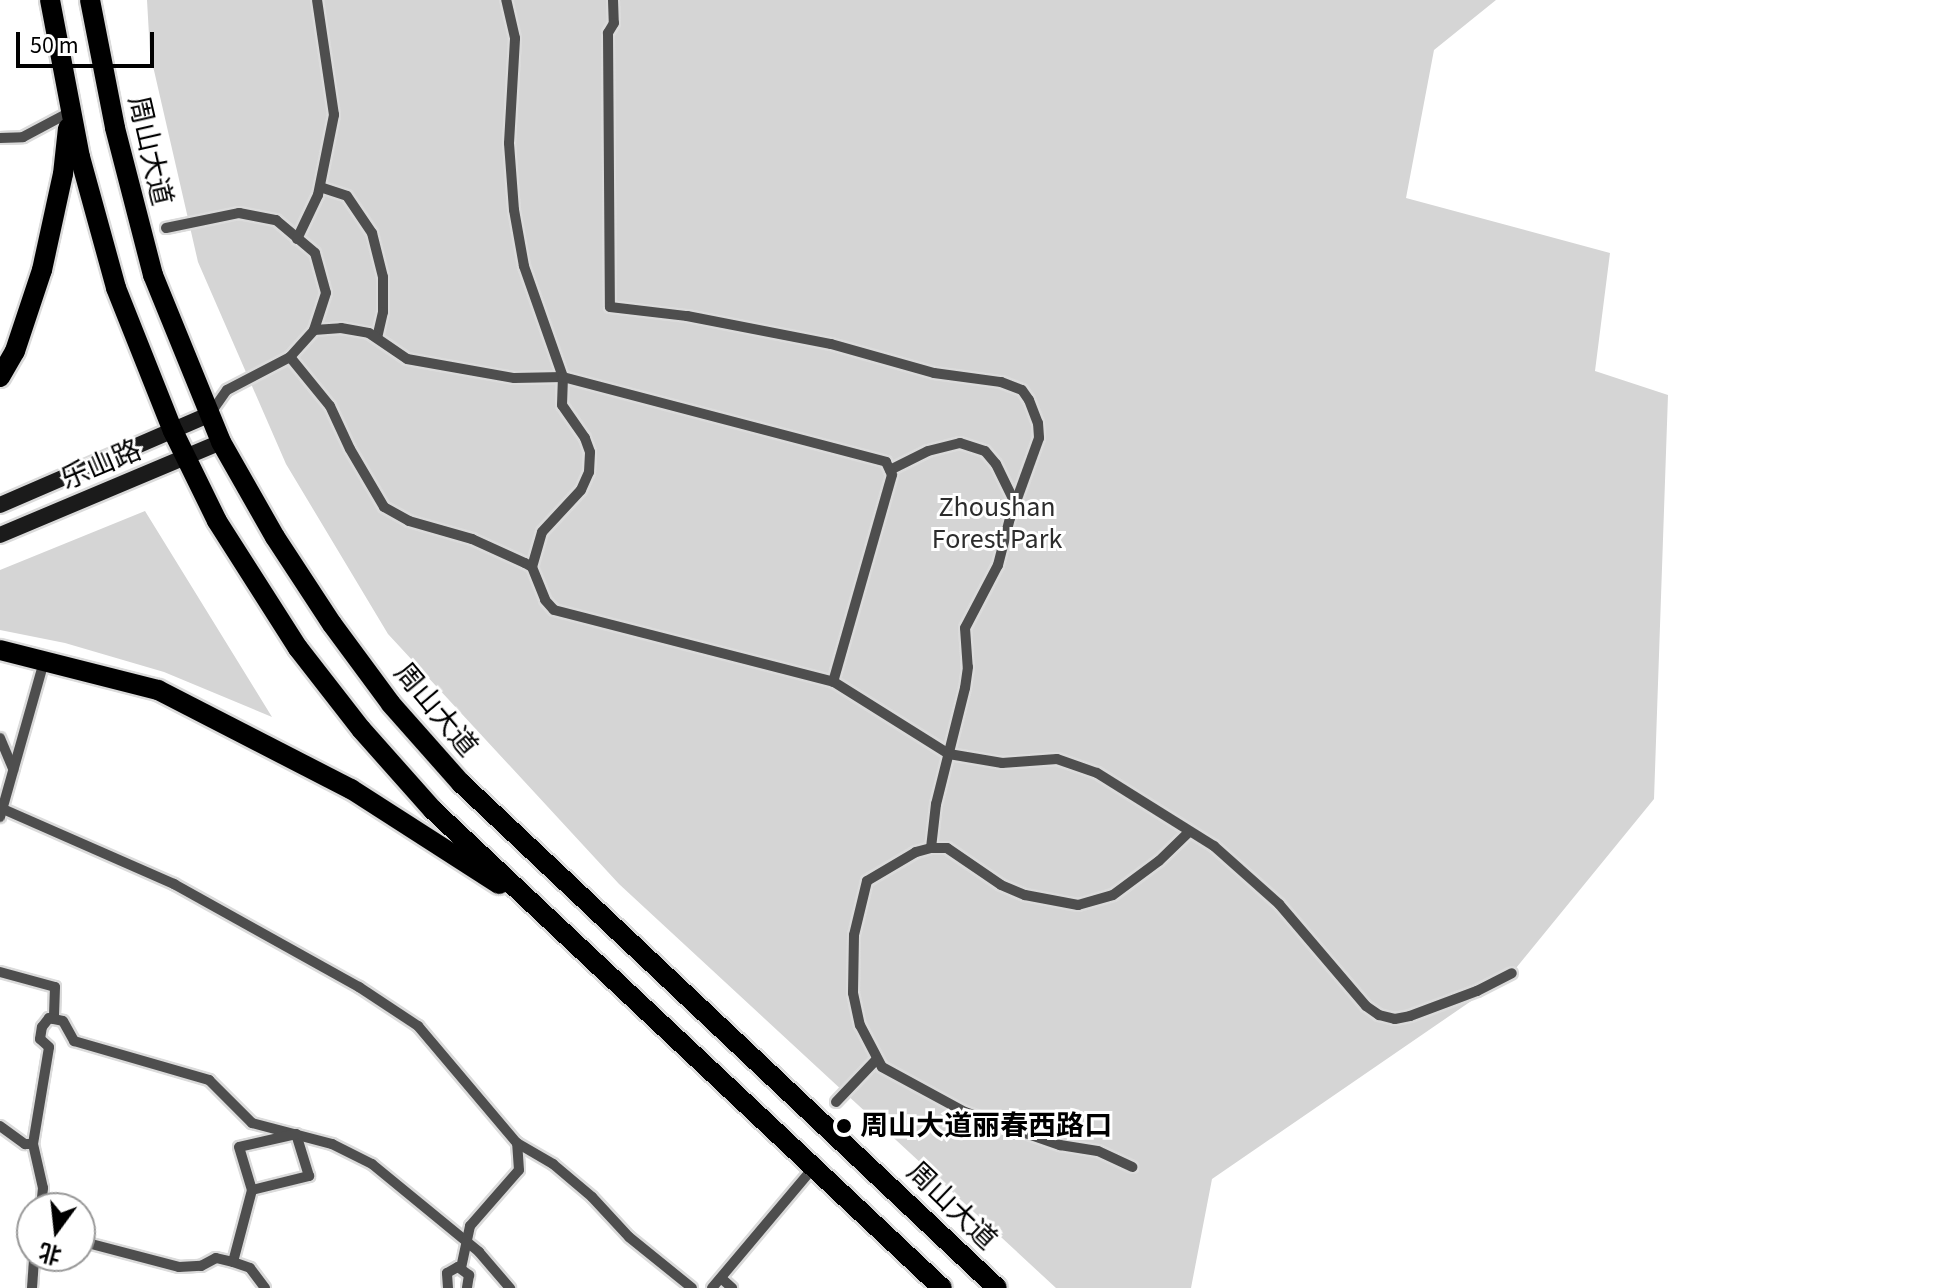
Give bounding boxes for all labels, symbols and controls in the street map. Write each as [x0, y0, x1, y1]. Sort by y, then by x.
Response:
scale bar [20, 16, 158, 66]
text: 50 m [30, 28, 79, 63]
street label: 周山大道 [121, 93, 179, 209]
street label: 乐山路 [56, 433, 146, 497]
park label: Zhoushan Forest Park [932, 490, 1062, 556]
street label: 周山大道 [387, 656, 485, 764]
place label: 周山大道丽春西路口 [860, 1109, 1112, 1143]
marker: 周山大道丽春西路口 [835, 1117, 853, 1135]
street label: 周山大道 [900, 1155, 1004, 1257]
north arrow [16, 1192, 96, 1272]
text: 北 [36, 1235, 65, 1272]

